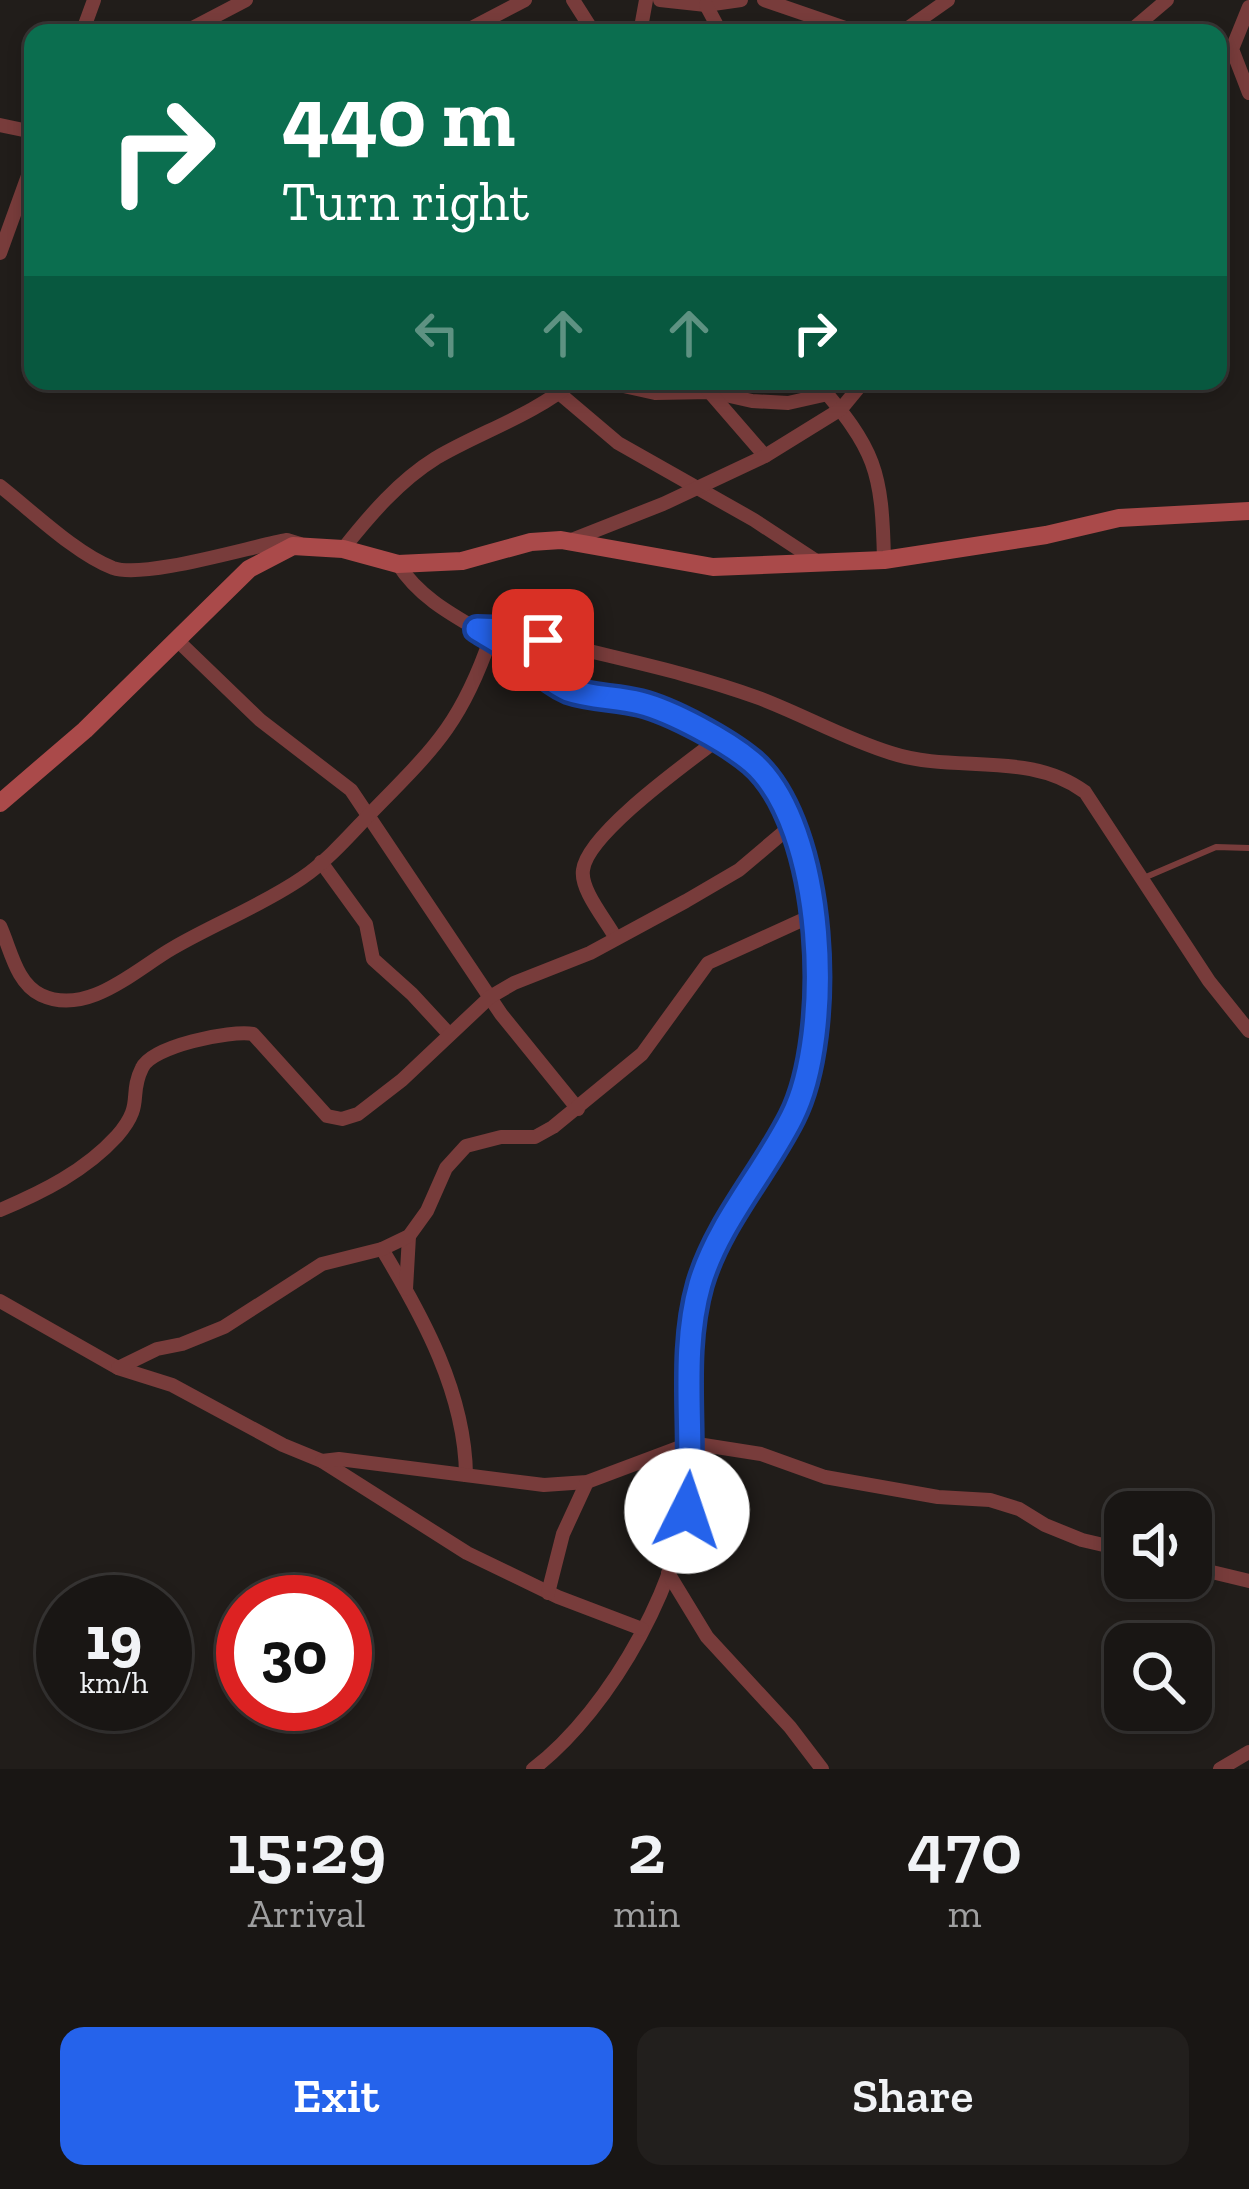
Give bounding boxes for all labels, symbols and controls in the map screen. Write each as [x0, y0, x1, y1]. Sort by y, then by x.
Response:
text: 440 m [282, 67, 515, 168]
icon: right [84, 72, 240, 228]
text: Turn right [282, 169, 529, 234]
icon: left [404, 300, 470, 366]
icon: ahead [530, 300, 596, 366]
icon: ahead [656, 300, 722, 366]
icon: right [782, 300, 848, 366]
pin [492, 589, 594, 691]
icon: arrive [510, 607, 576, 673]
position arrow [624, 1448, 750, 1574]
map controls [1104, 1491, 1212, 1731]
button: sound [1104, 1491, 1212, 1599]
speed limit sign: 30 [216, 1575, 372, 1731]
text: 19 [86, 1602, 142, 1674]
button: search [1104, 1623, 1212, 1731]
text: km/h [80, 1665, 148, 1701]
text: 15:29 [227, 1805, 386, 1891]
text: 2 [628, 1805, 666, 1891]
text: 470 [907, 1805, 1022, 1891]
text: Arrival [248, 1890, 365, 1937]
text: min [613, 1890, 680, 1937]
text: m [948, 1890, 981, 1937]
button: Exit [60, 2027, 613, 2165]
button: Share [637, 2027, 1189, 2165]

